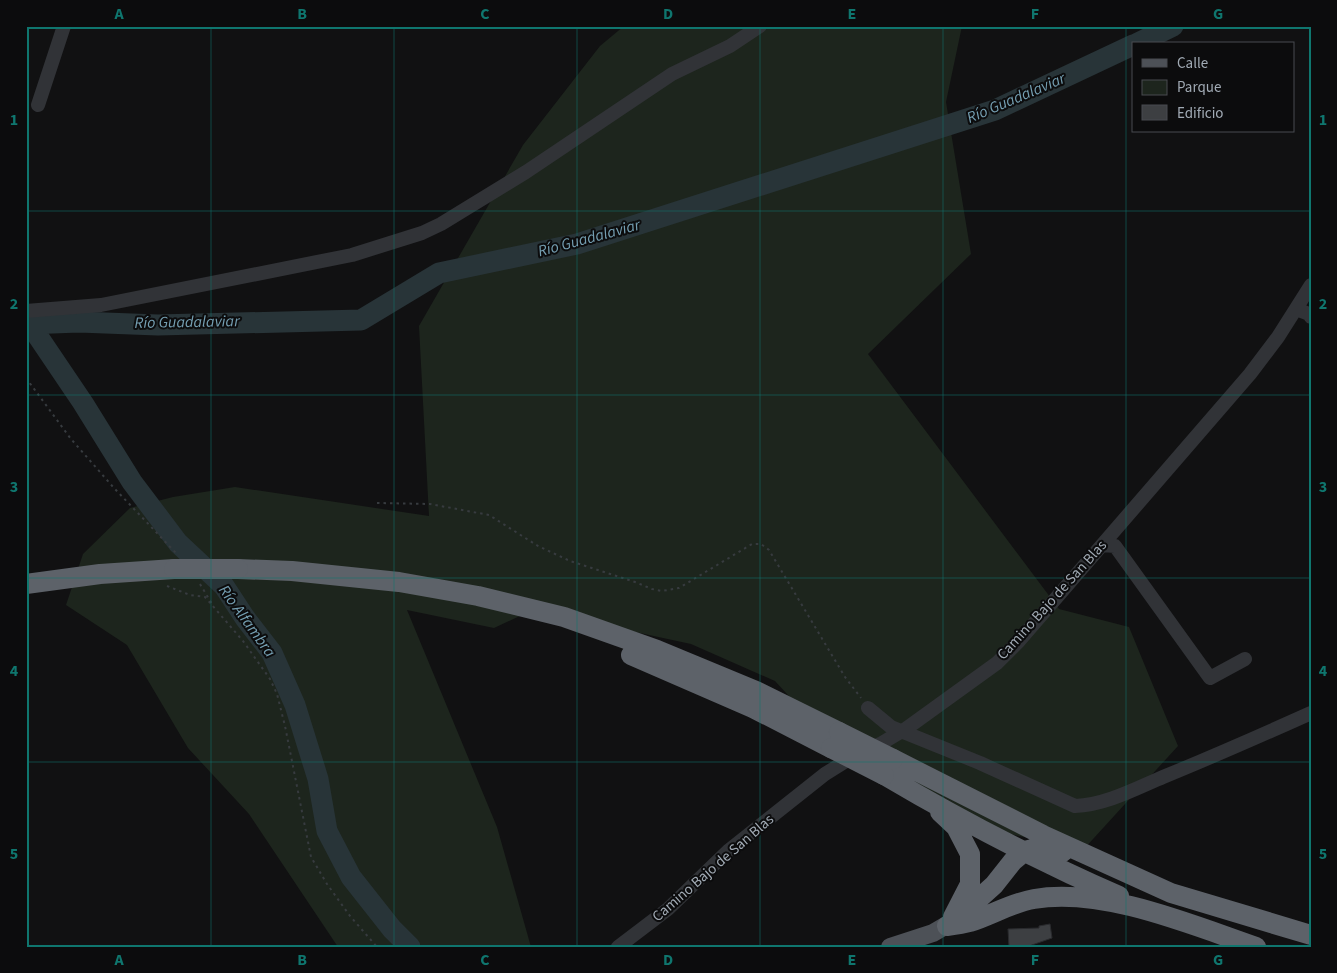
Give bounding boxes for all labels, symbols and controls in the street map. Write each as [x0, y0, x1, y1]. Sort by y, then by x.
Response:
text: A [113, 3, 124, 25]
text: B [297, 3, 307, 25]
text: C [480, 3, 490, 25]
text: D [663, 3, 673, 25]
text: E [848, 3, 856, 25]
text: F [1031, 3, 1039, 25]
text: G [1213, 3, 1223, 25]
legend [1132, 42, 1294, 132]
text: Calle [1177, 53, 1208, 74]
water label: Río Guadalaviar [963, 67, 1070, 129]
text: Parque [1177, 77, 1221, 98]
text: Edificio [1177, 103, 1224, 124]
text: 1 [10, 109, 18, 131]
text: 1 [1319, 109, 1327, 131]
water label: Río Guadalaviar [535, 213, 644, 262]
text: 2 [10, 293, 18, 315]
text: 2 [1319, 293, 1327, 315]
water label: Río Guadalaviar [134, 310, 241, 334]
text: 3 [10, 476, 18, 498]
text: 3 [1319, 476, 1327, 498]
street label: Camino Bajo de San Blas [992, 535, 1112, 665]
water label: Río Alfambra [213, 580, 281, 662]
text: 4 [10, 660, 19, 682]
text: 4 [1319, 660, 1328, 682]
street label: Camino Bajo de San Blas [648, 809, 778, 927]
text: 5 [10, 843, 18, 865]
text: 5 [1319, 843, 1327, 865]
text: A [113, 949, 124, 971]
text: B [297, 949, 307, 971]
text: C [480, 949, 490, 971]
text: D [663, 949, 673, 971]
text: E [848, 949, 856, 971]
text: F [1031, 949, 1039, 971]
text: G [1213, 949, 1223, 971]

